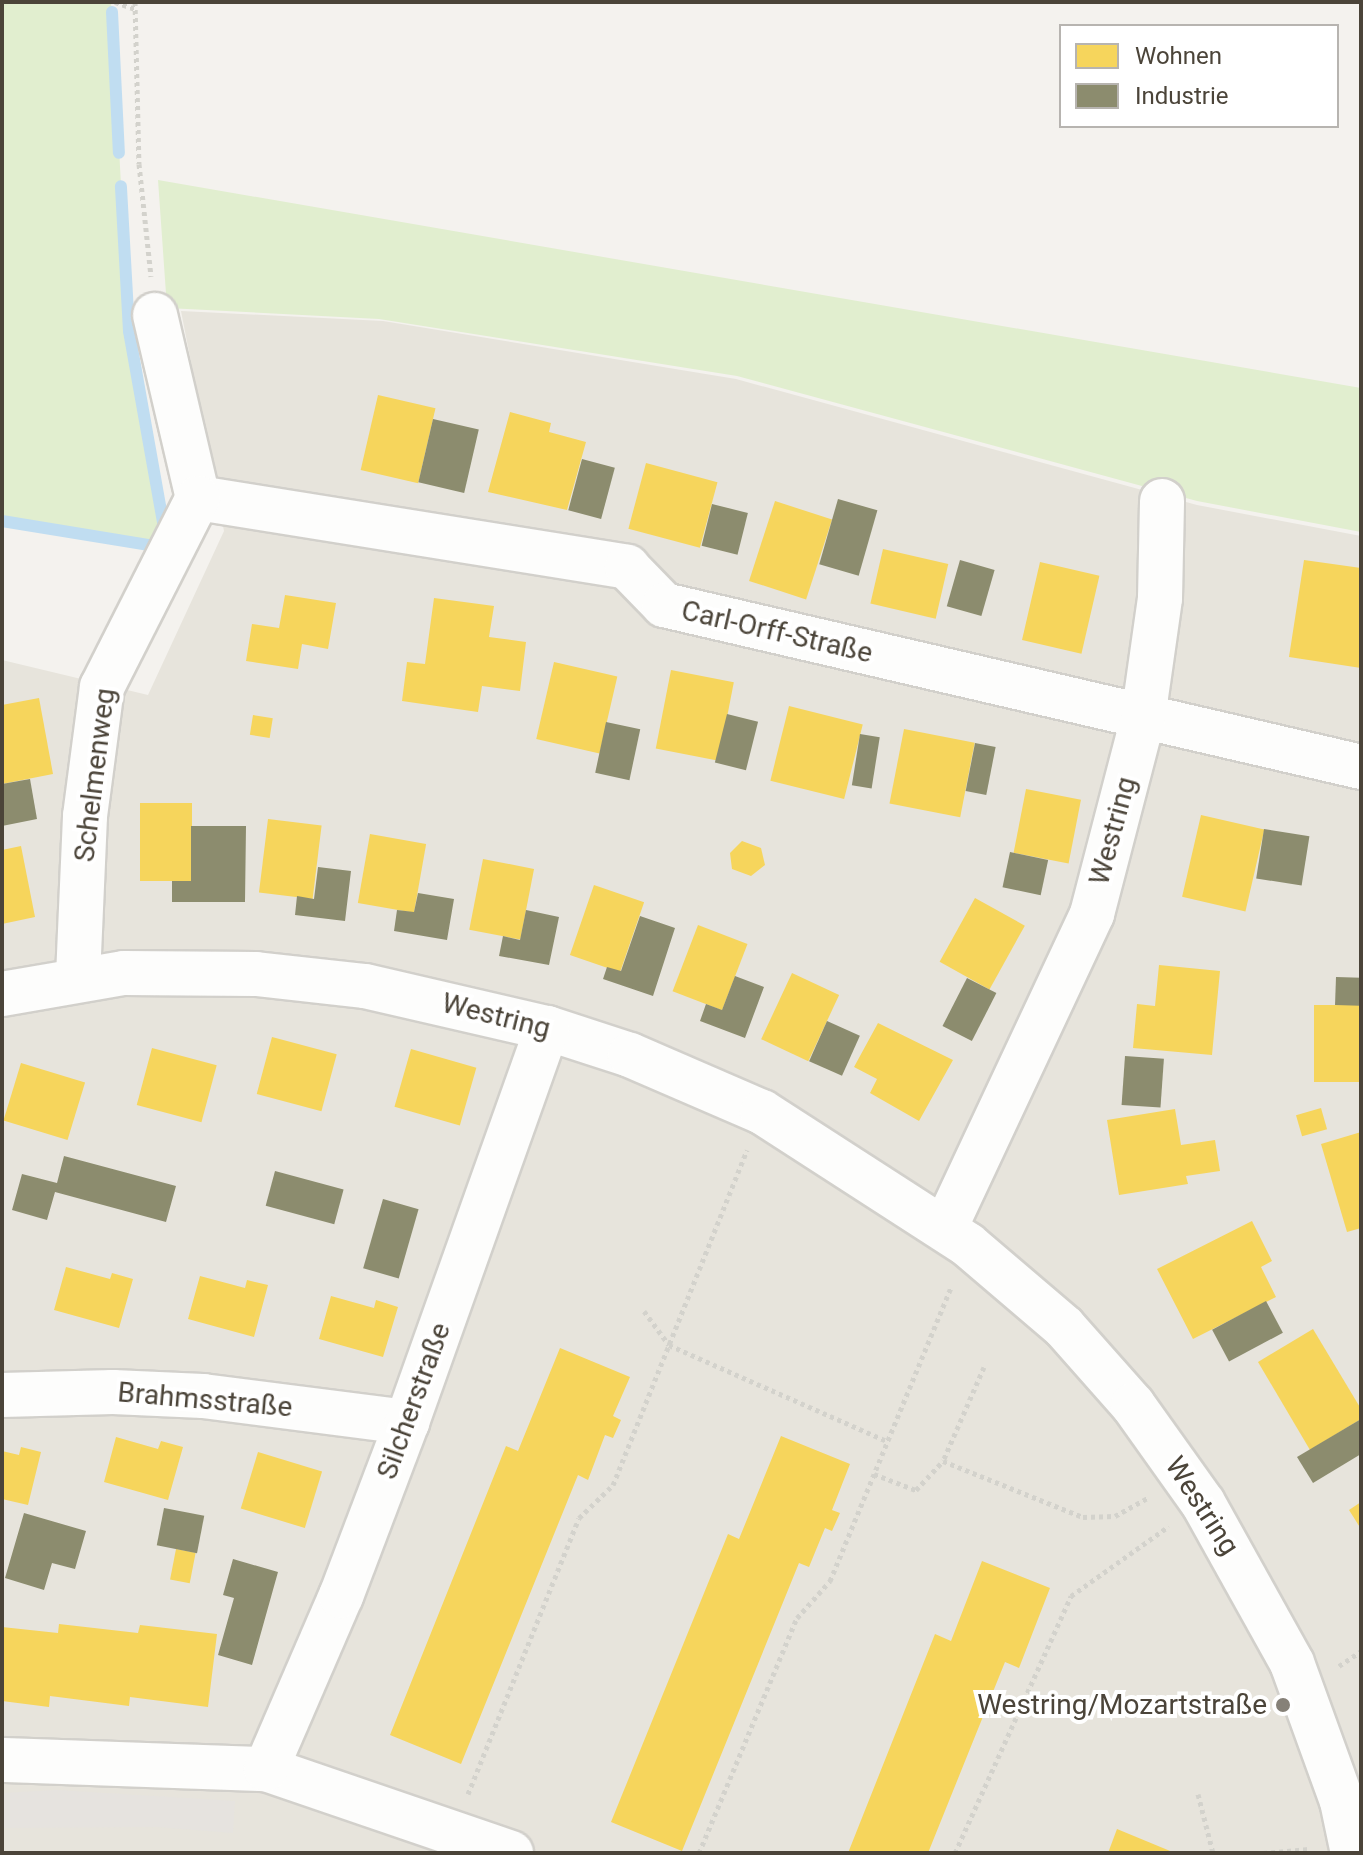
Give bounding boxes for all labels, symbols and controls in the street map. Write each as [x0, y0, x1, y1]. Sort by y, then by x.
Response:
legend [1059, 24, 1339, 128]
text: Wohnen [1135, 42, 1222, 70]
text: Industrie [1135, 82, 1228, 110]
street label: Carl-Orff-Straße [678, 594, 876, 670]
street label: Schelmenweg [68, 686, 122, 864]
street label: Westring [1082, 773, 1144, 889]
street label: Westring [438, 986, 554, 1046]
street label: Silcherstraße [370, 1318, 458, 1484]
street label: Brahmsstraße [116, 1376, 294, 1424]
street label: Westring [1158, 1451, 1246, 1561]
place label: Westring/Mozartstraße [977, 1688, 1267, 1722]
marker: Westring/Mozartstraße [1274, 1696, 1292, 1714]

